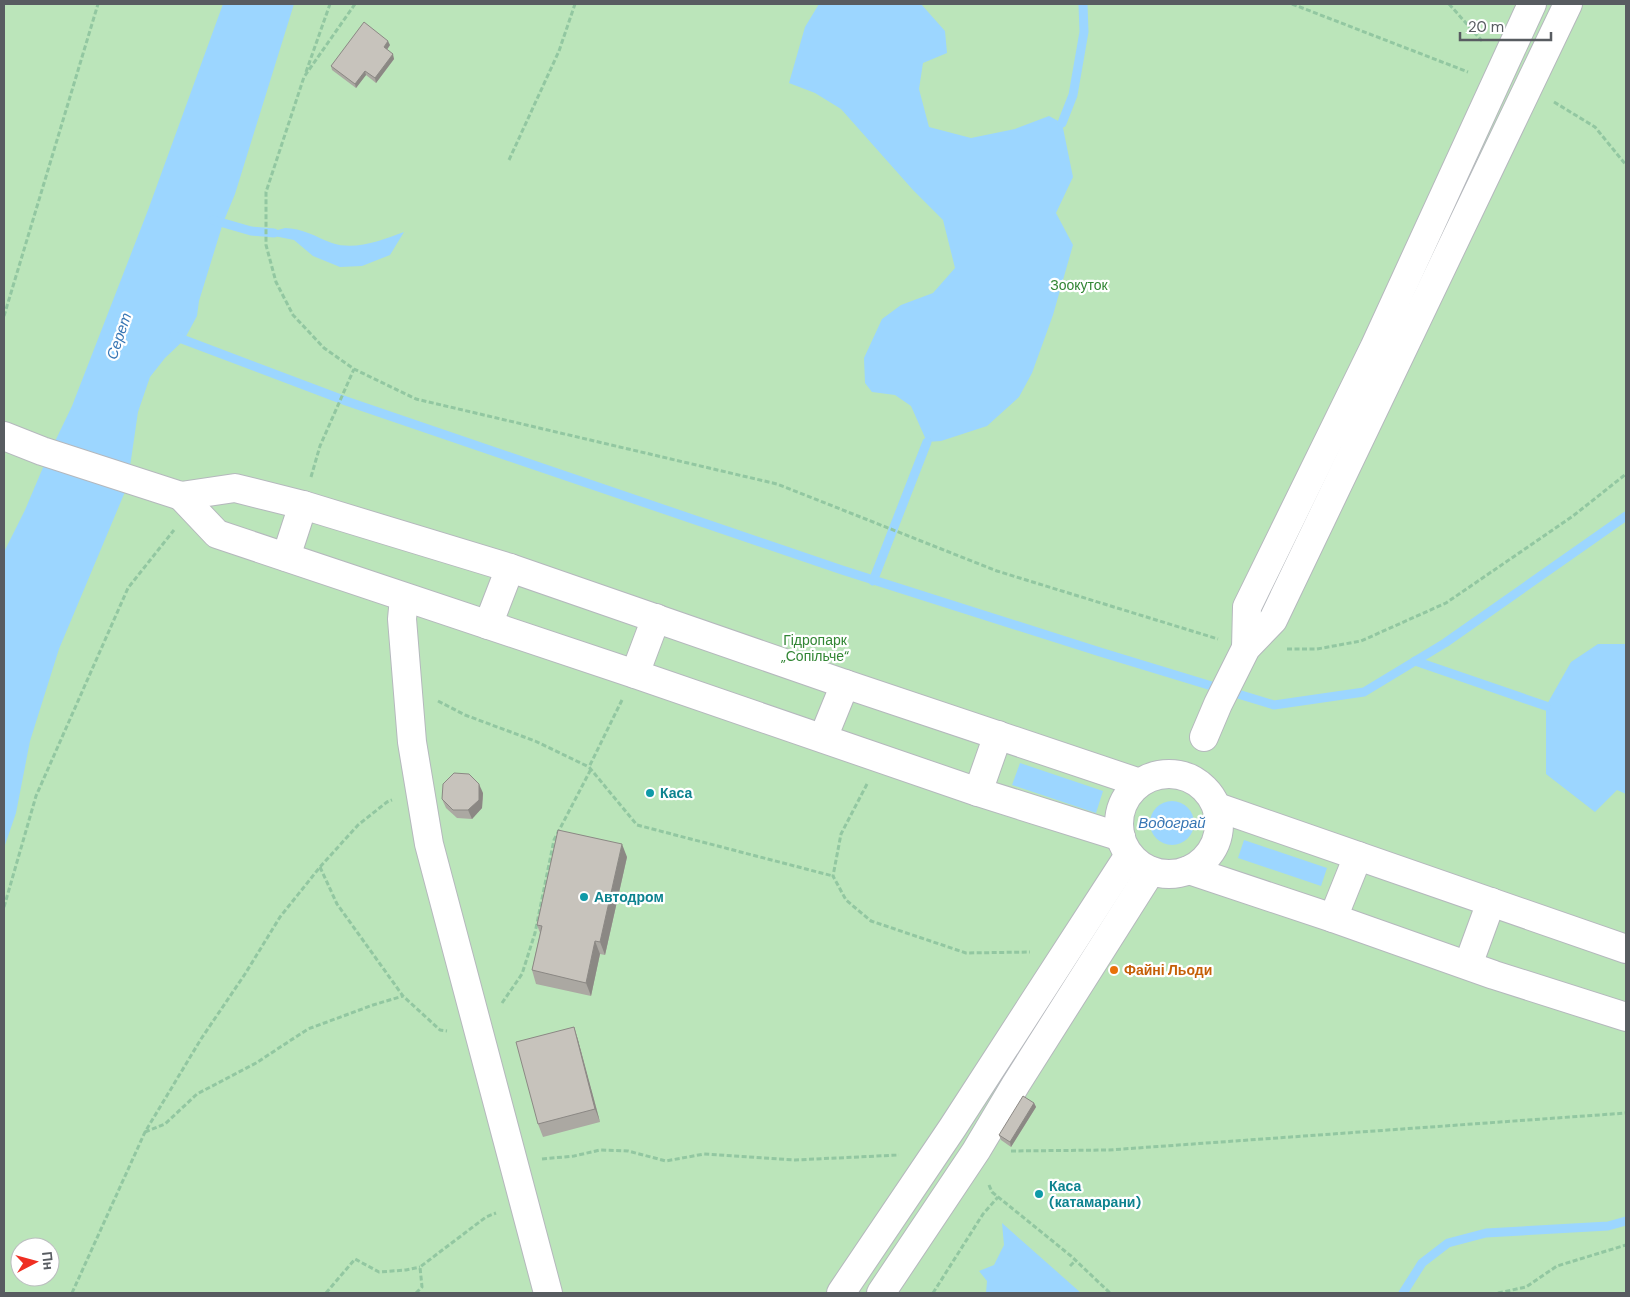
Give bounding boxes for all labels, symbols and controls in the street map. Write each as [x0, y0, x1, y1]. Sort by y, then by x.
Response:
scale bar [1460, 10, 1551, 42]
text: 20 m [1468, 17, 1504, 37]
park label: Зоокуток [1050, 276, 1109, 294]
water label: Серет [102, 310, 136, 362]
park label: Гідропарк „Сопільче“ [781, 631, 849, 665]
place label: Каса [660, 784, 692, 802]
marker: Каса [644, 787, 656, 799]
water label: Водограй [1138, 813, 1206, 833]
place label: Автодром [594, 888, 664, 906]
marker: Автодром [578, 891, 590, 903]
place label: Файні Льоди [1124, 961, 1212, 979]
marker: Файні Льоди [1108, 964, 1120, 976]
place label: Каса (катамарани) [1049, 1177, 1141, 1211]
marker: Каса (катамарани) [1033, 1188, 1045, 1200]
north arrow [10, 1237, 60, 1287]
text: Пн [38, 1250, 58, 1271]

